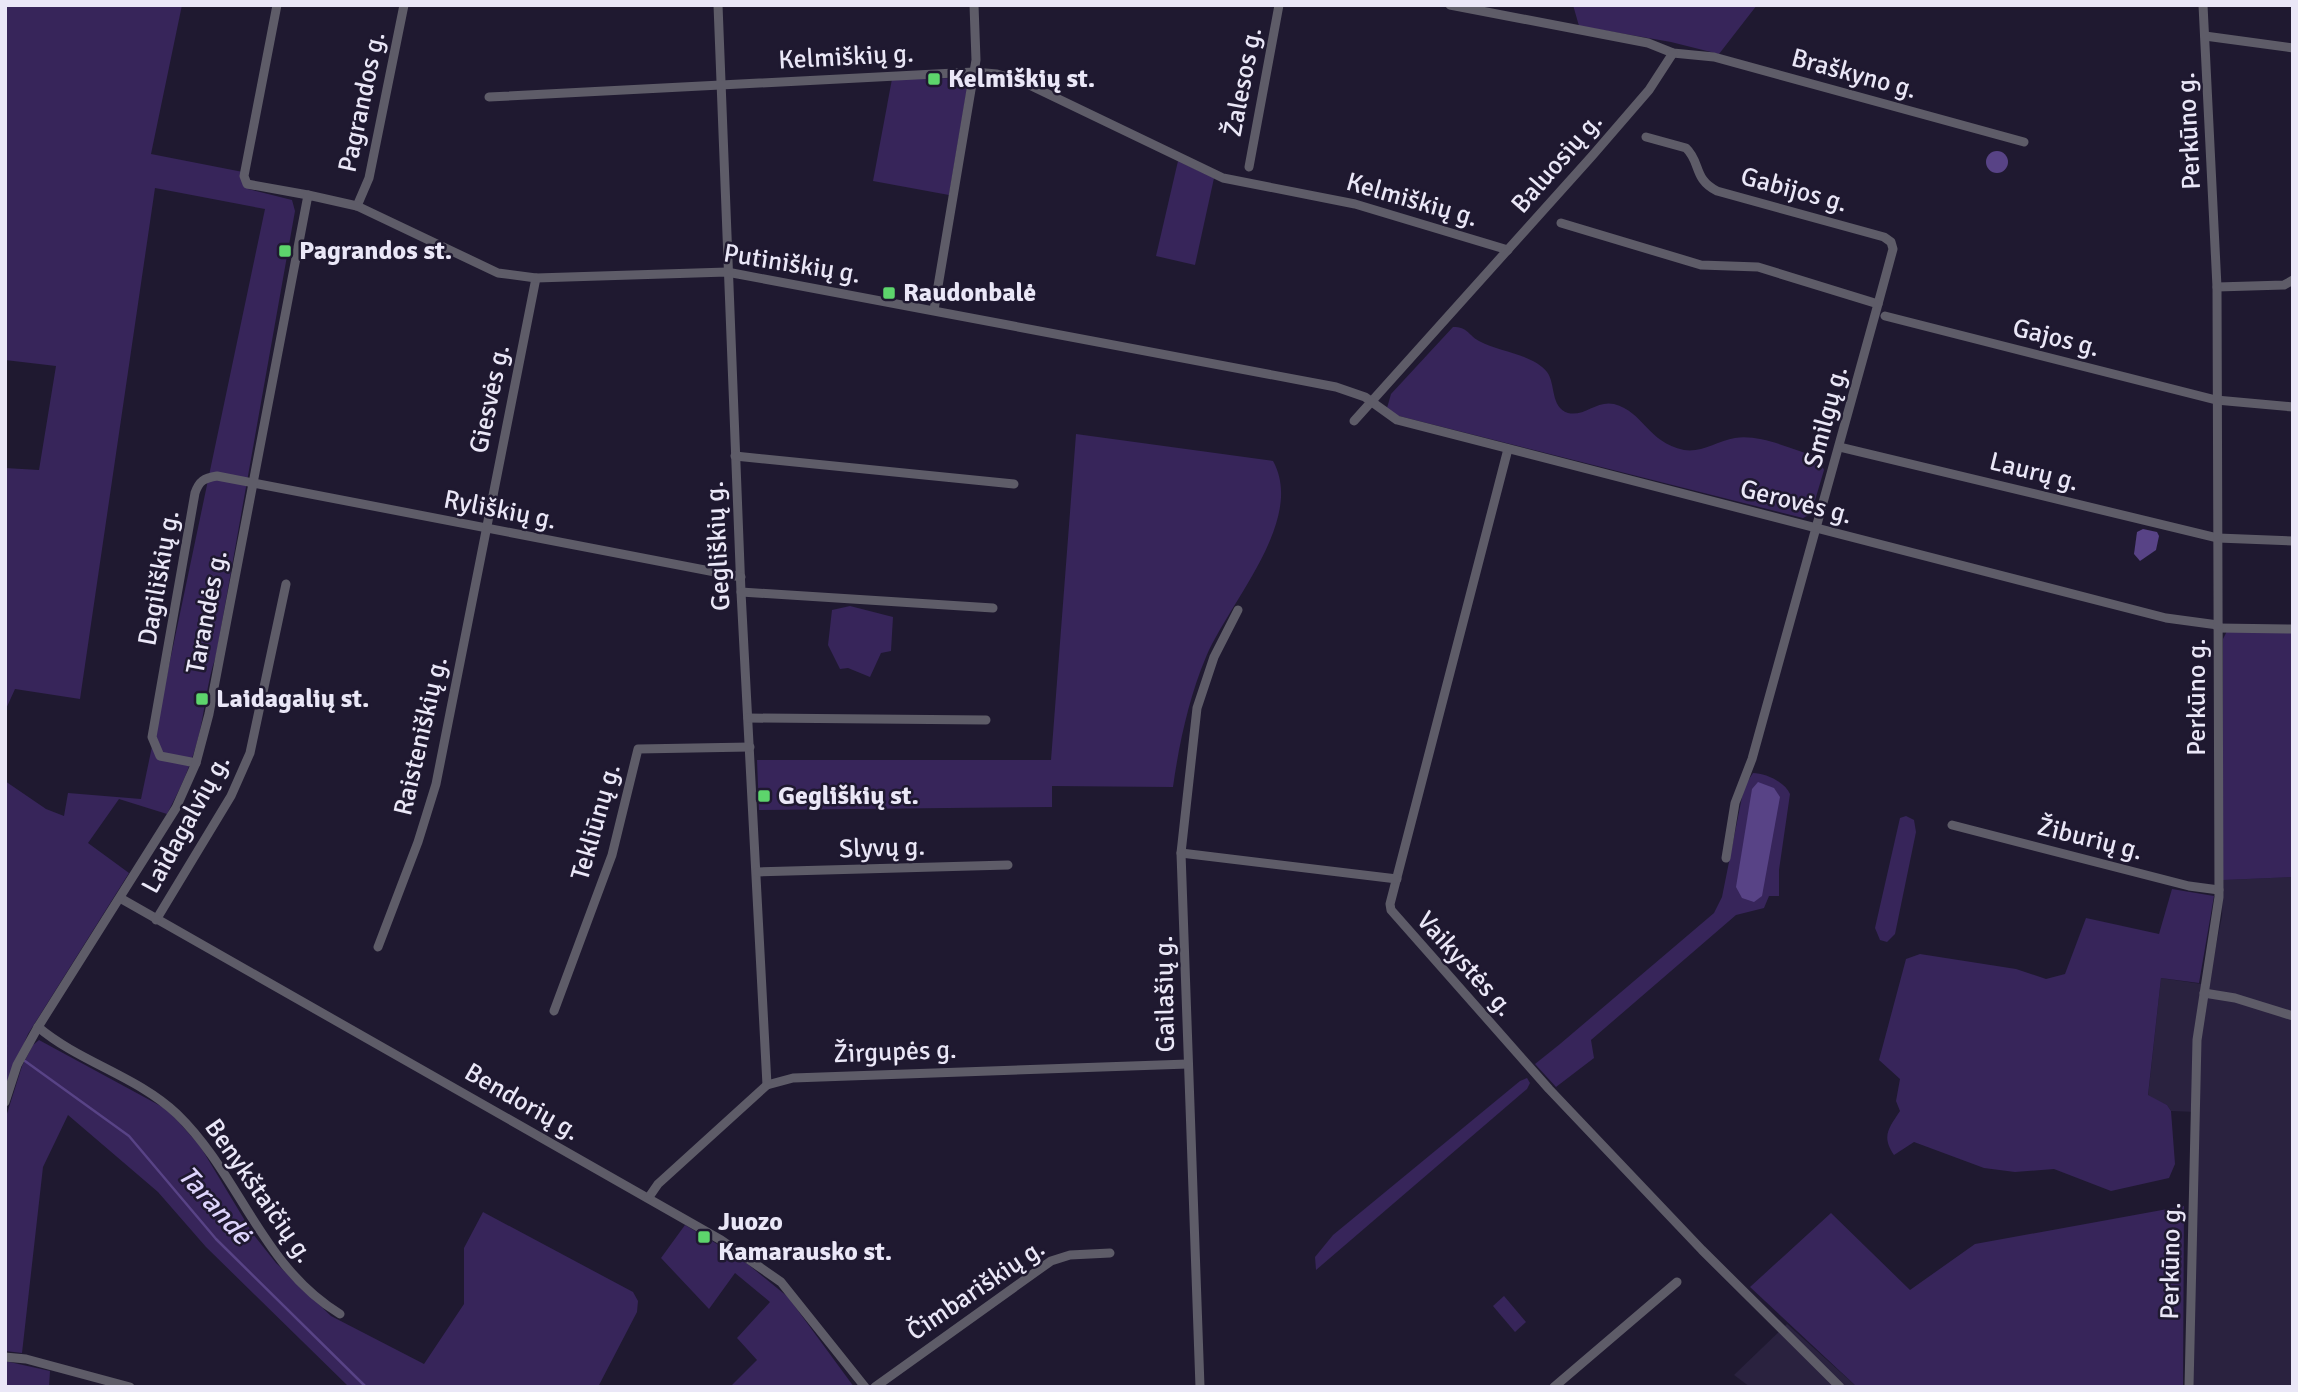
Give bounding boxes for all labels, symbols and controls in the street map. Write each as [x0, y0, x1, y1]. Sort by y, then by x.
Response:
street label: Žalesos g. [1217, 25, 1269, 139]
street label: Pagrandos g. [332, 29, 392, 175]
street label: Kelmiškių g. [778, 37, 914, 77]
street label: Braškyno g. [1788, 42, 1920, 106]
place label: Kelmiškių st. [948, 63, 1095, 95]
marker: Kelmiškių st. [926, 71, 942, 87]
street label: Perkūno g. [2170, 72, 2208, 190]
street label: Baluosių g. [1505, 106, 1609, 220]
street label: Gabijos g. [1737, 160, 1851, 220]
street label: Kelmiškių g. [1343, 166, 1481, 234]
place label: Pagrandos st. [299, 235, 452, 267]
street label: Putiniškių g. [721, 237, 863, 291]
marker: Pagrandos st. [277, 243, 293, 259]
place label: Raudonbalė [903, 277, 1036, 309]
marker: Raudonbalė [881, 285, 897, 301]
street label: Gajos g. [2009, 312, 2103, 364]
street label: Giesvės g. [463, 342, 517, 456]
street label: Smilgų g. [1797, 363, 1855, 471]
street label: Laurų g. [1986, 445, 2082, 499]
street label: Gerovės g. [1737, 473, 1855, 531]
street label: Gegliškių g. [699, 480, 737, 612]
street label: Ryliškių g. [441, 483, 559, 537]
street label: Dagiliškių g. [131, 508, 187, 648]
street label: Tarandės g. [179, 547, 235, 677]
street label: Perkūno g. [2181, 638, 2213, 756]
street label: Raisteniškių g. [387, 653, 455, 819]
place label: Laidagalių st. [216, 683, 370, 715]
marker: Laidagalių st. [194, 691, 210, 707]
street label: Laidagalvių g. [135, 749, 237, 899]
street label: Tekliūnų g. [564, 760, 628, 884]
place label: Gegliškių st. [778, 780, 919, 812]
marker: Gegliškių st. [756, 788, 772, 804]
street label: Žiburių g. [2034, 811, 2146, 867]
street label: Slyvų g. [838, 831, 926, 865]
street label: Vaikystės g. [1410, 905, 1520, 1023]
street label: Gailašių g. [1148, 935, 1182, 1053]
street label: Žirgupės g. [833, 1034, 957, 1070]
street label: Bendorių g. [459, 1056, 585, 1148]
street label: Benykštaičių g. [198, 1113, 320, 1269]
water label: Tarandė [171, 1159, 261, 1253]
street label: Perkūno g. [2154, 1202, 2188, 1320]
place label: Juozo Kamarausko st. [718, 1206, 892, 1268]
marker: Juozo Kamarausko st. [696, 1229, 712, 1245]
street label: Čimbariškių g. [901, 1232, 1051, 1348]

